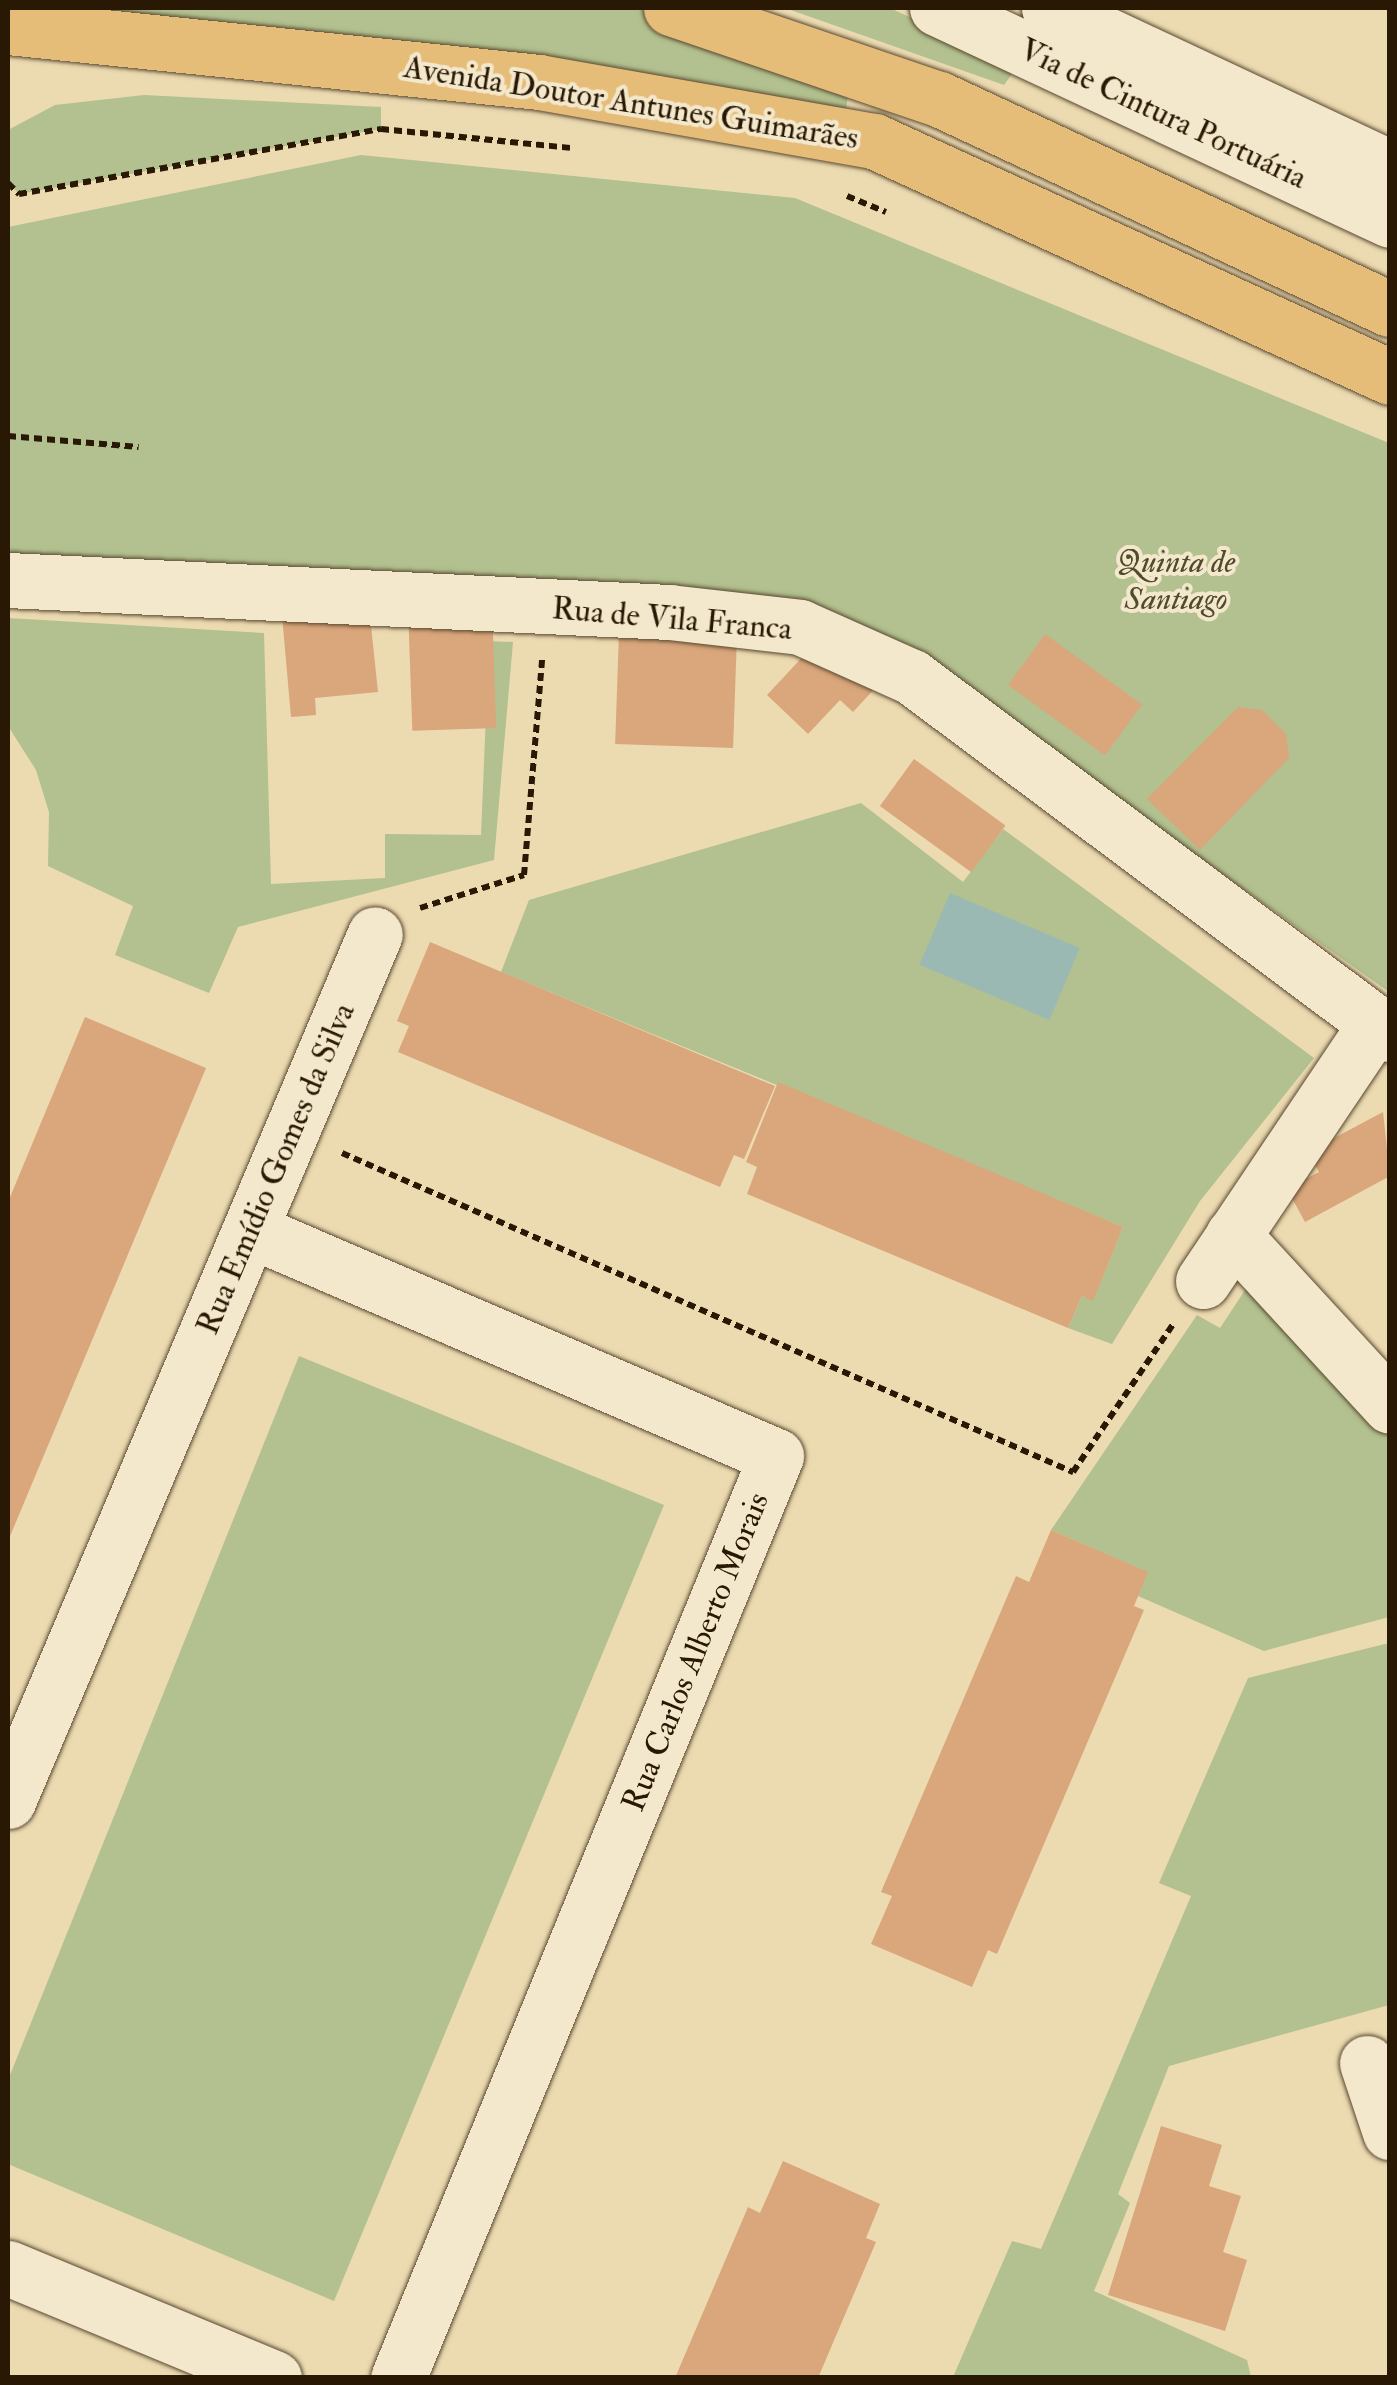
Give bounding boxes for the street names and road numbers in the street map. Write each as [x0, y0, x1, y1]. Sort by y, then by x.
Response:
street label: Via de Cintura Portuária [1013, 31, 1313, 197]
street label: Avenida Doutor Antunes Guimarães [401, 48, 861, 158]
street label: Rua de Vila Franca [550, 589, 794, 649]
street label: Rua Emídio Gomes da Silva [189, 998, 363, 1340]
street label: Rua Carlos Alberto Morais [614, 1487, 778, 1817]

